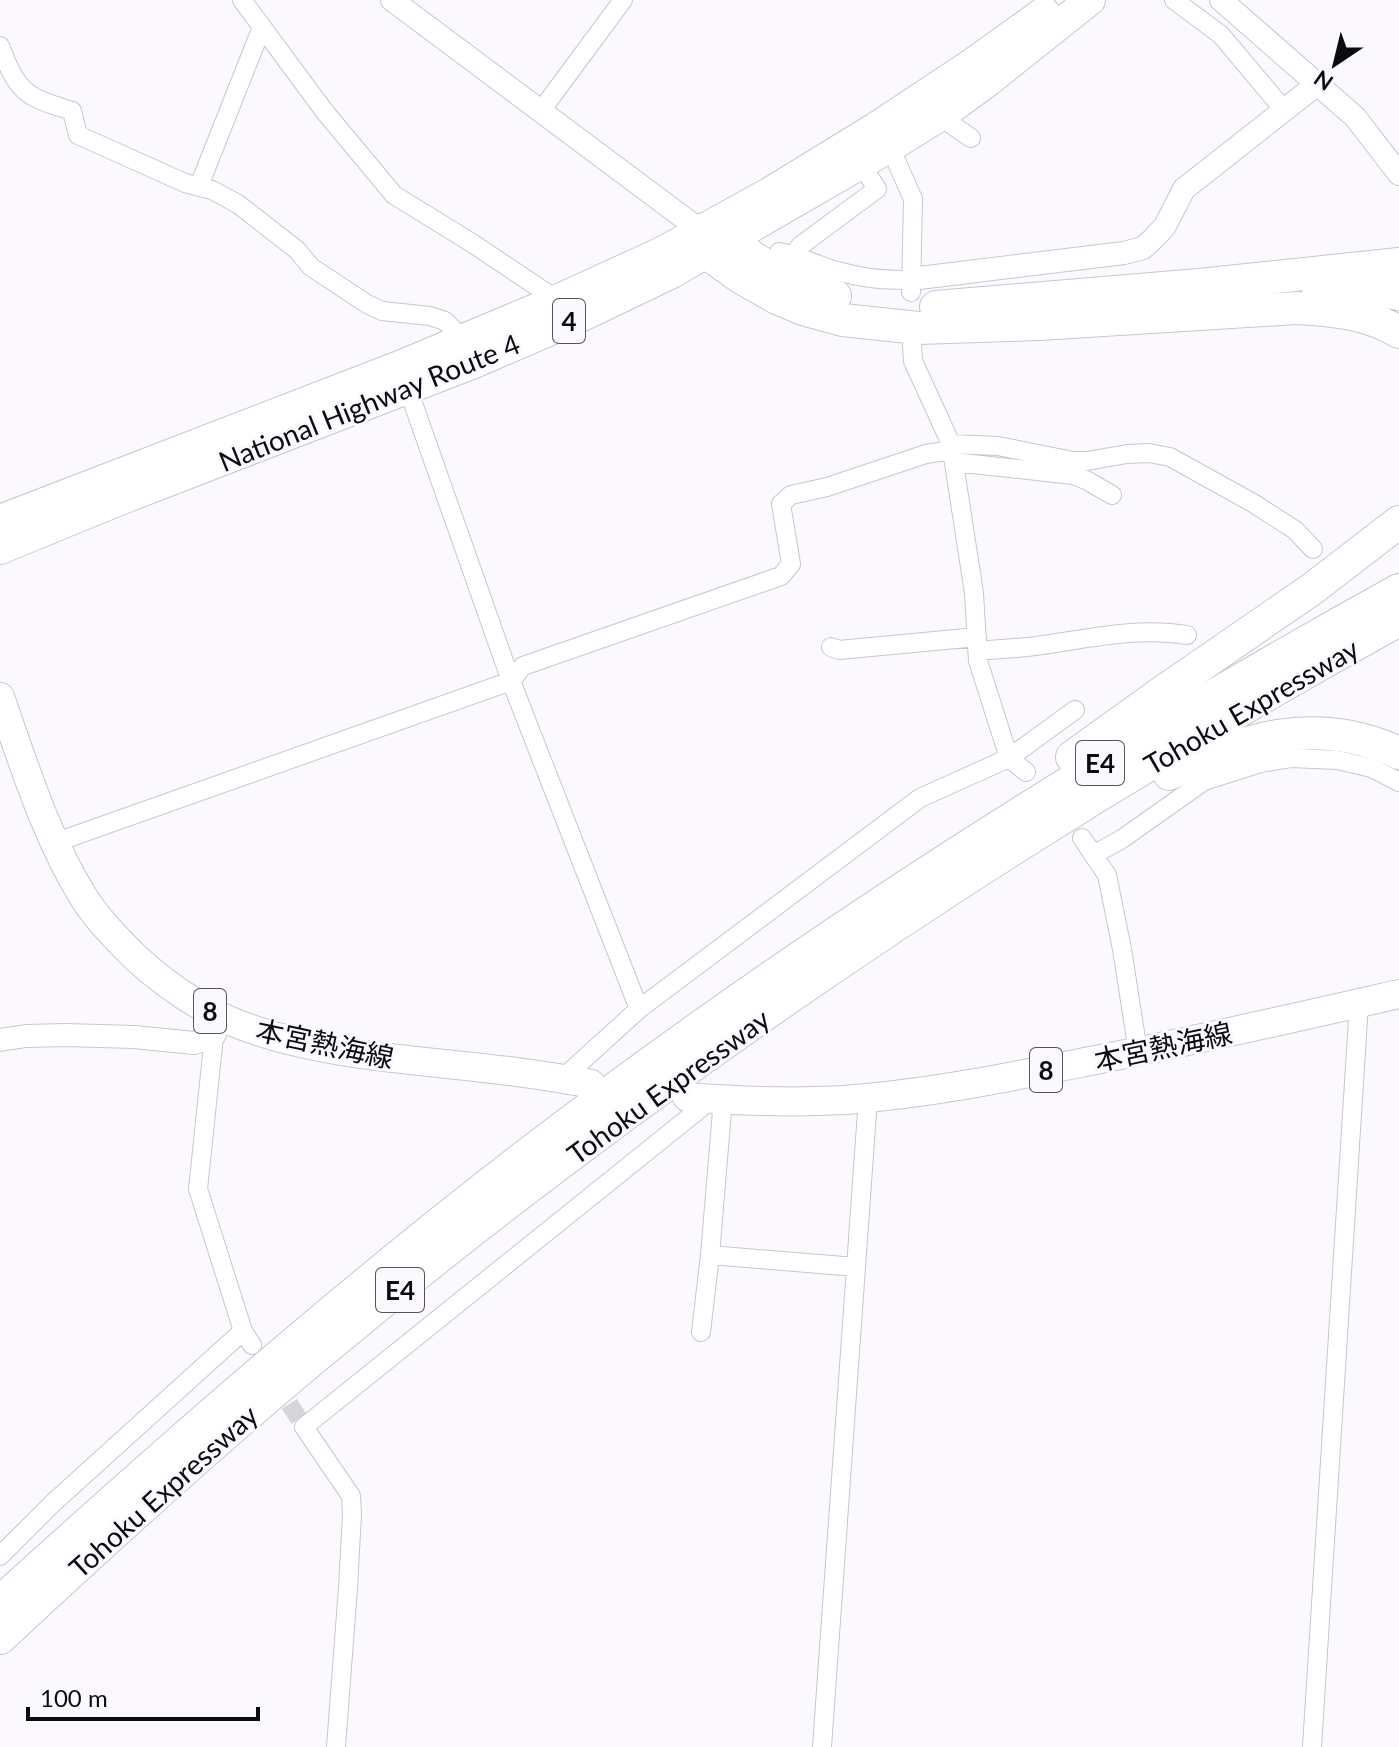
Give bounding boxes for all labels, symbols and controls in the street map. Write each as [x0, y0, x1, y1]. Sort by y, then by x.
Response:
north arrow [1295, 24, 1375, 104]
text: N [1309, 65, 1338, 97]
road number: 4 [553, 299, 585, 343]
street label: National Highway Route 4 [213, 326, 525, 478]
street label: Tohoku Expressway [1138, 631, 1365, 781]
road number: E4 [1076, 741, 1124, 785]
road number: 8 [194, 989, 226, 1033]
street label: Tohoku Expressway [560, 1001, 776, 1171]
street label: 本宮熱海線 [253, 1012, 397, 1074]
street label: 本宮熱海線 [1091, 1015, 1235, 1077]
road number: 8 [1030, 1048, 1062, 1092]
road number: E4 [376, 1268, 424, 1312]
street label: Tohoku Expressway [62, 1397, 265, 1585]
scale bar [28, 1671, 258, 1721]
text: 100 m [40, 1683, 108, 1712]

